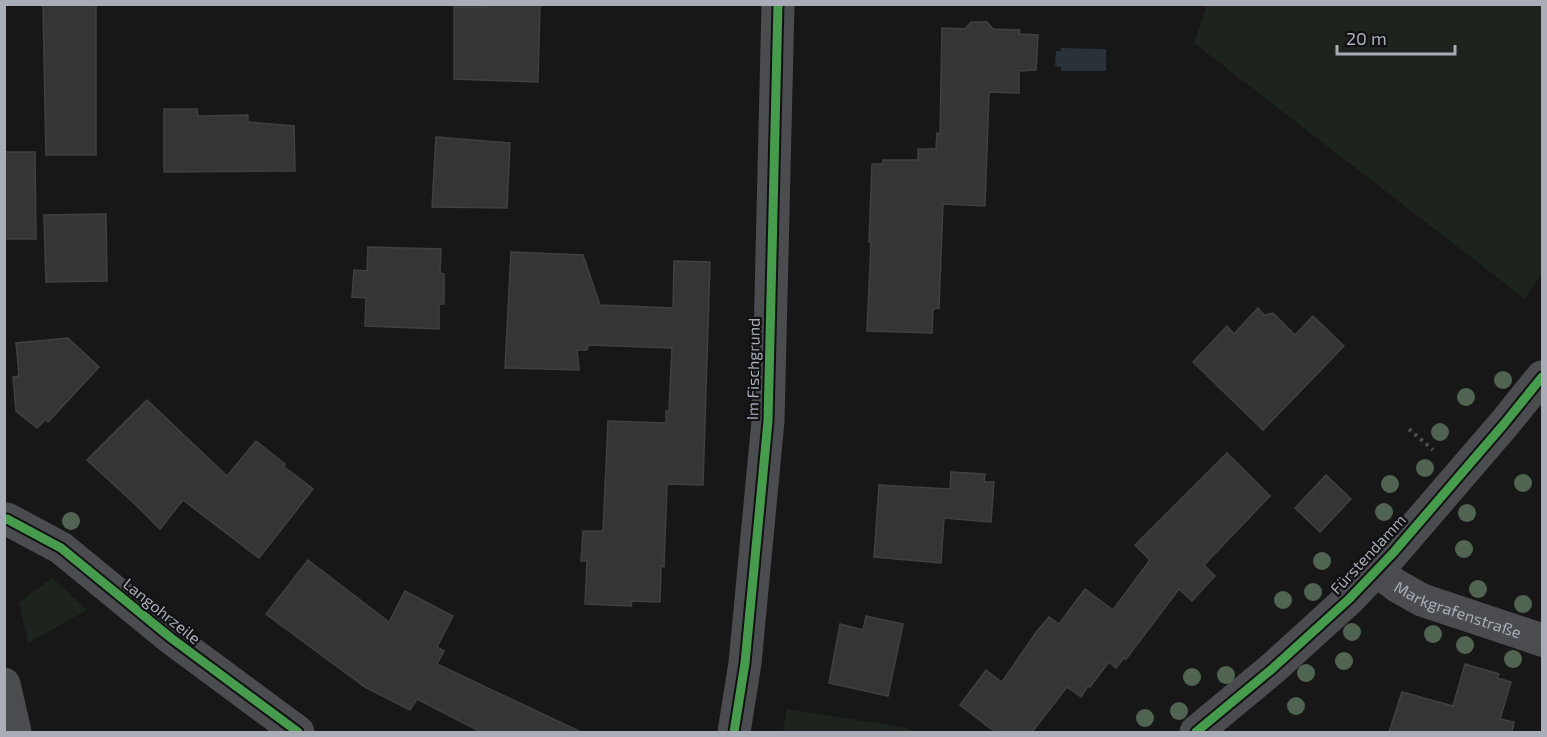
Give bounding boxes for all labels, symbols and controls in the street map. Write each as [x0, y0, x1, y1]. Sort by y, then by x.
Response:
scale bar [1337, 18, 1456, 56]
text: 20 m [1346, 27, 1387, 49]
street label: Im Fischgrund [742, 318, 763, 420]
street label: Fürstendamm [1326, 510, 1409, 597]
street label: Langohrzeile [120, 574, 205, 648]
street label: Markgrafenstraße [1391, 577, 1524, 641]

